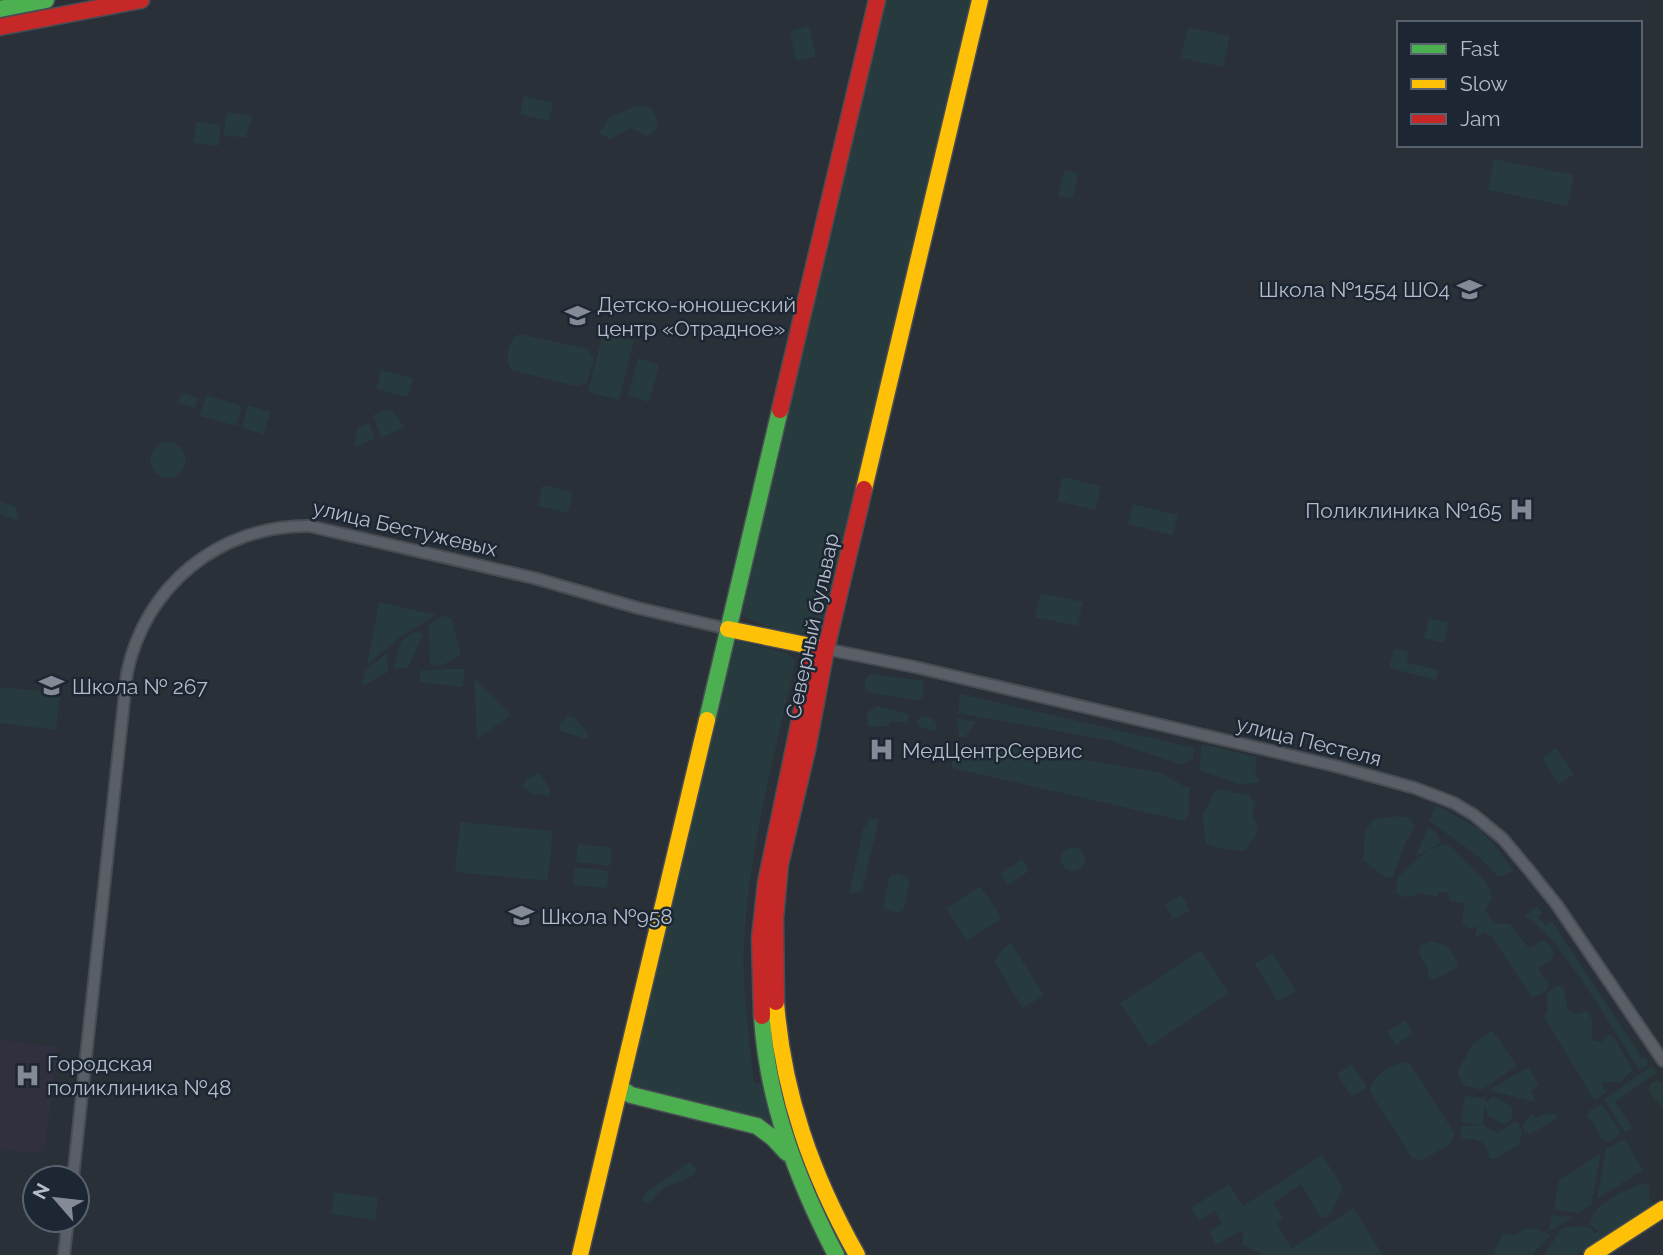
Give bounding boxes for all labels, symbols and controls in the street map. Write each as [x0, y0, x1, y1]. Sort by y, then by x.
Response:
legend [1397, 21, 1642, 147]
text: Fast [1460, 36, 1500, 61]
text: Slow [1460, 71, 1508, 96]
text: Jam [1460, 106, 1501, 131]
school or university icon: Школа №1554 ШО4 [1456, 275, 1484, 303]
place label: Школа №1554 ШО4 [1259, 277, 1450, 302]
place label: Детско-юношеский центр «Отрадное» [597, 292, 796, 341]
school or university icon: Детско-юношеский центр «Отрадное» [563, 302, 591, 330]
street label: улица Бестужевых [310, 495, 500, 561]
hospital icon: Поликлиника №165 [1508, 496, 1536, 524]
place label: Поликлиника №165 [1305, 498, 1502, 523]
street label: Северный бульвар [780, 531, 844, 721]
school or university icon: Школа № 267 [38, 672, 66, 700]
place label: Школа № 267 [72, 674, 208, 699]
street label: улица Пестеля [1234, 711, 1384, 771]
hospital icon: МедЦентрСервис [868, 736, 896, 764]
place label: МедЦентрСервис [902, 738, 1083, 763]
school or university icon: Школа №958 [507, 902, 535, 930]
place label: Школа №958 [541, 904, 673, 929]
place label: Городская поликлиника №48 [47, 1051, 231, 1100]
hospital icon: Городская поликлиника №48 [13, 1061, 41, 1089]
north arrow [21, 1164, 91, 1234]
text: N [28, 1179, 54, 1203]

